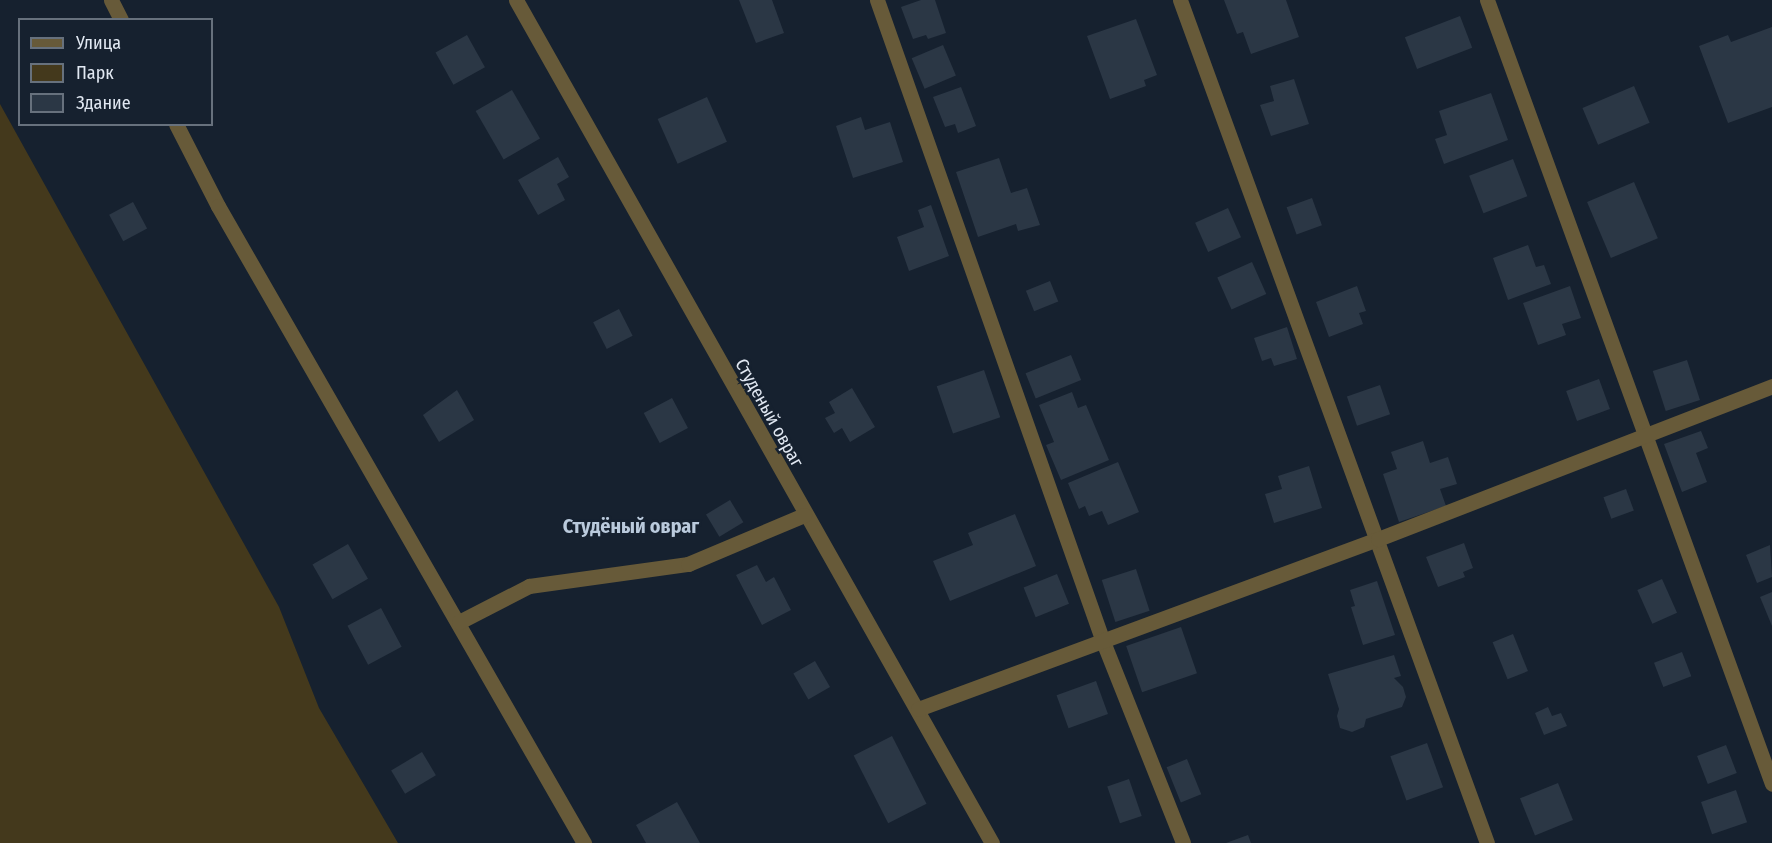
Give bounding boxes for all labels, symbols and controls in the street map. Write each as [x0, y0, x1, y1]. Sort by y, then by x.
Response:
legend [18, 18, 213, 126]
text: Улица [76, 32, 121, 54]
text: Парк [76, 62, 114, 84]
text: Здание [76, 92, 131, 114]
street label: Студеный овраг [730, 355, 808, 471]
district label: Студёный овраг [563, 514, 699, 538]

